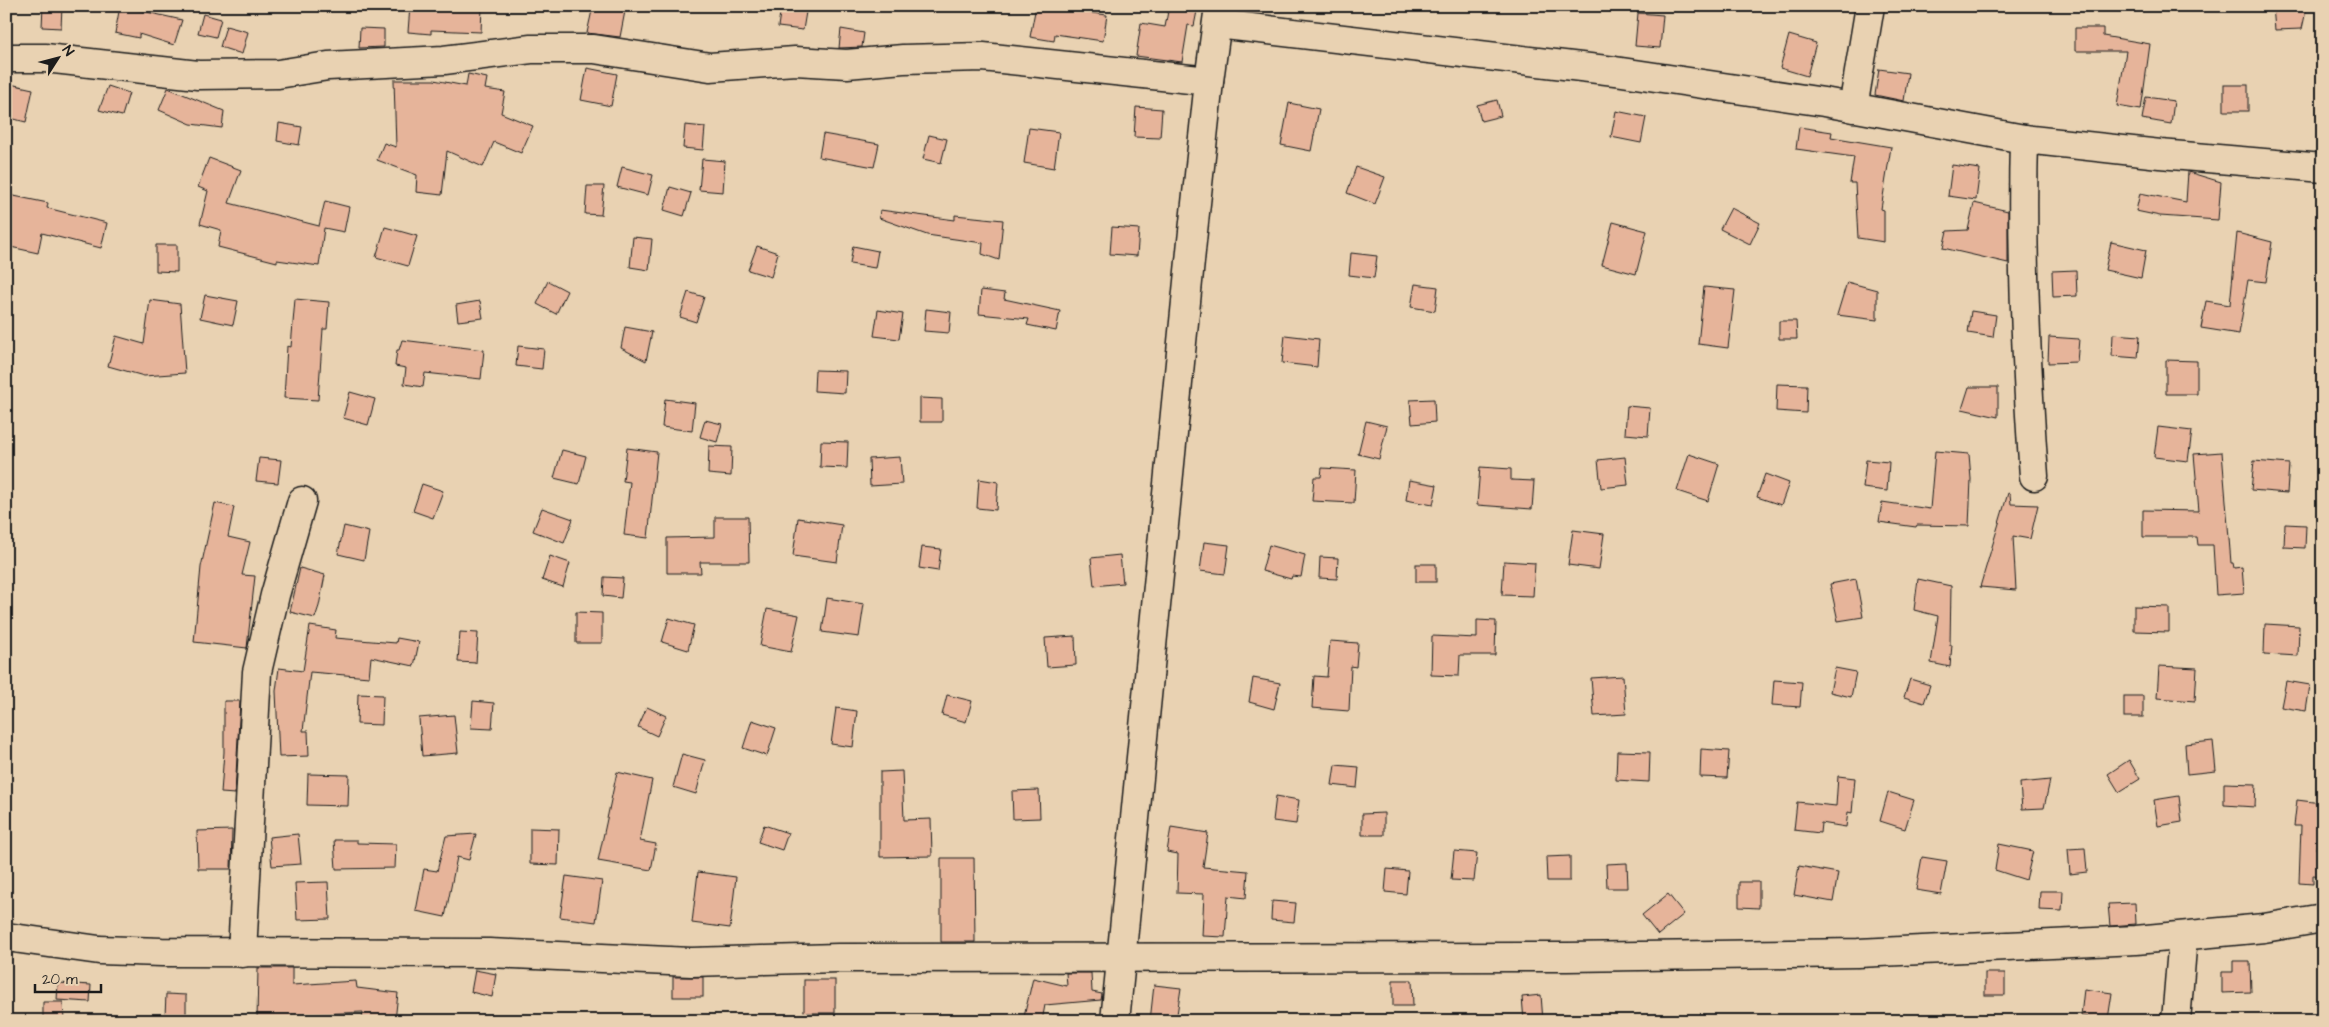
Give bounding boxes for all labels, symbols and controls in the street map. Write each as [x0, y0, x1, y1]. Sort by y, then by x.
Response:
north arrow [32, 32, 82, 82]
text: N [57, 42, 79, 61]
scale bar [35, 962, 101, 994]
text: 20 m [42, 969, 78, 990]

